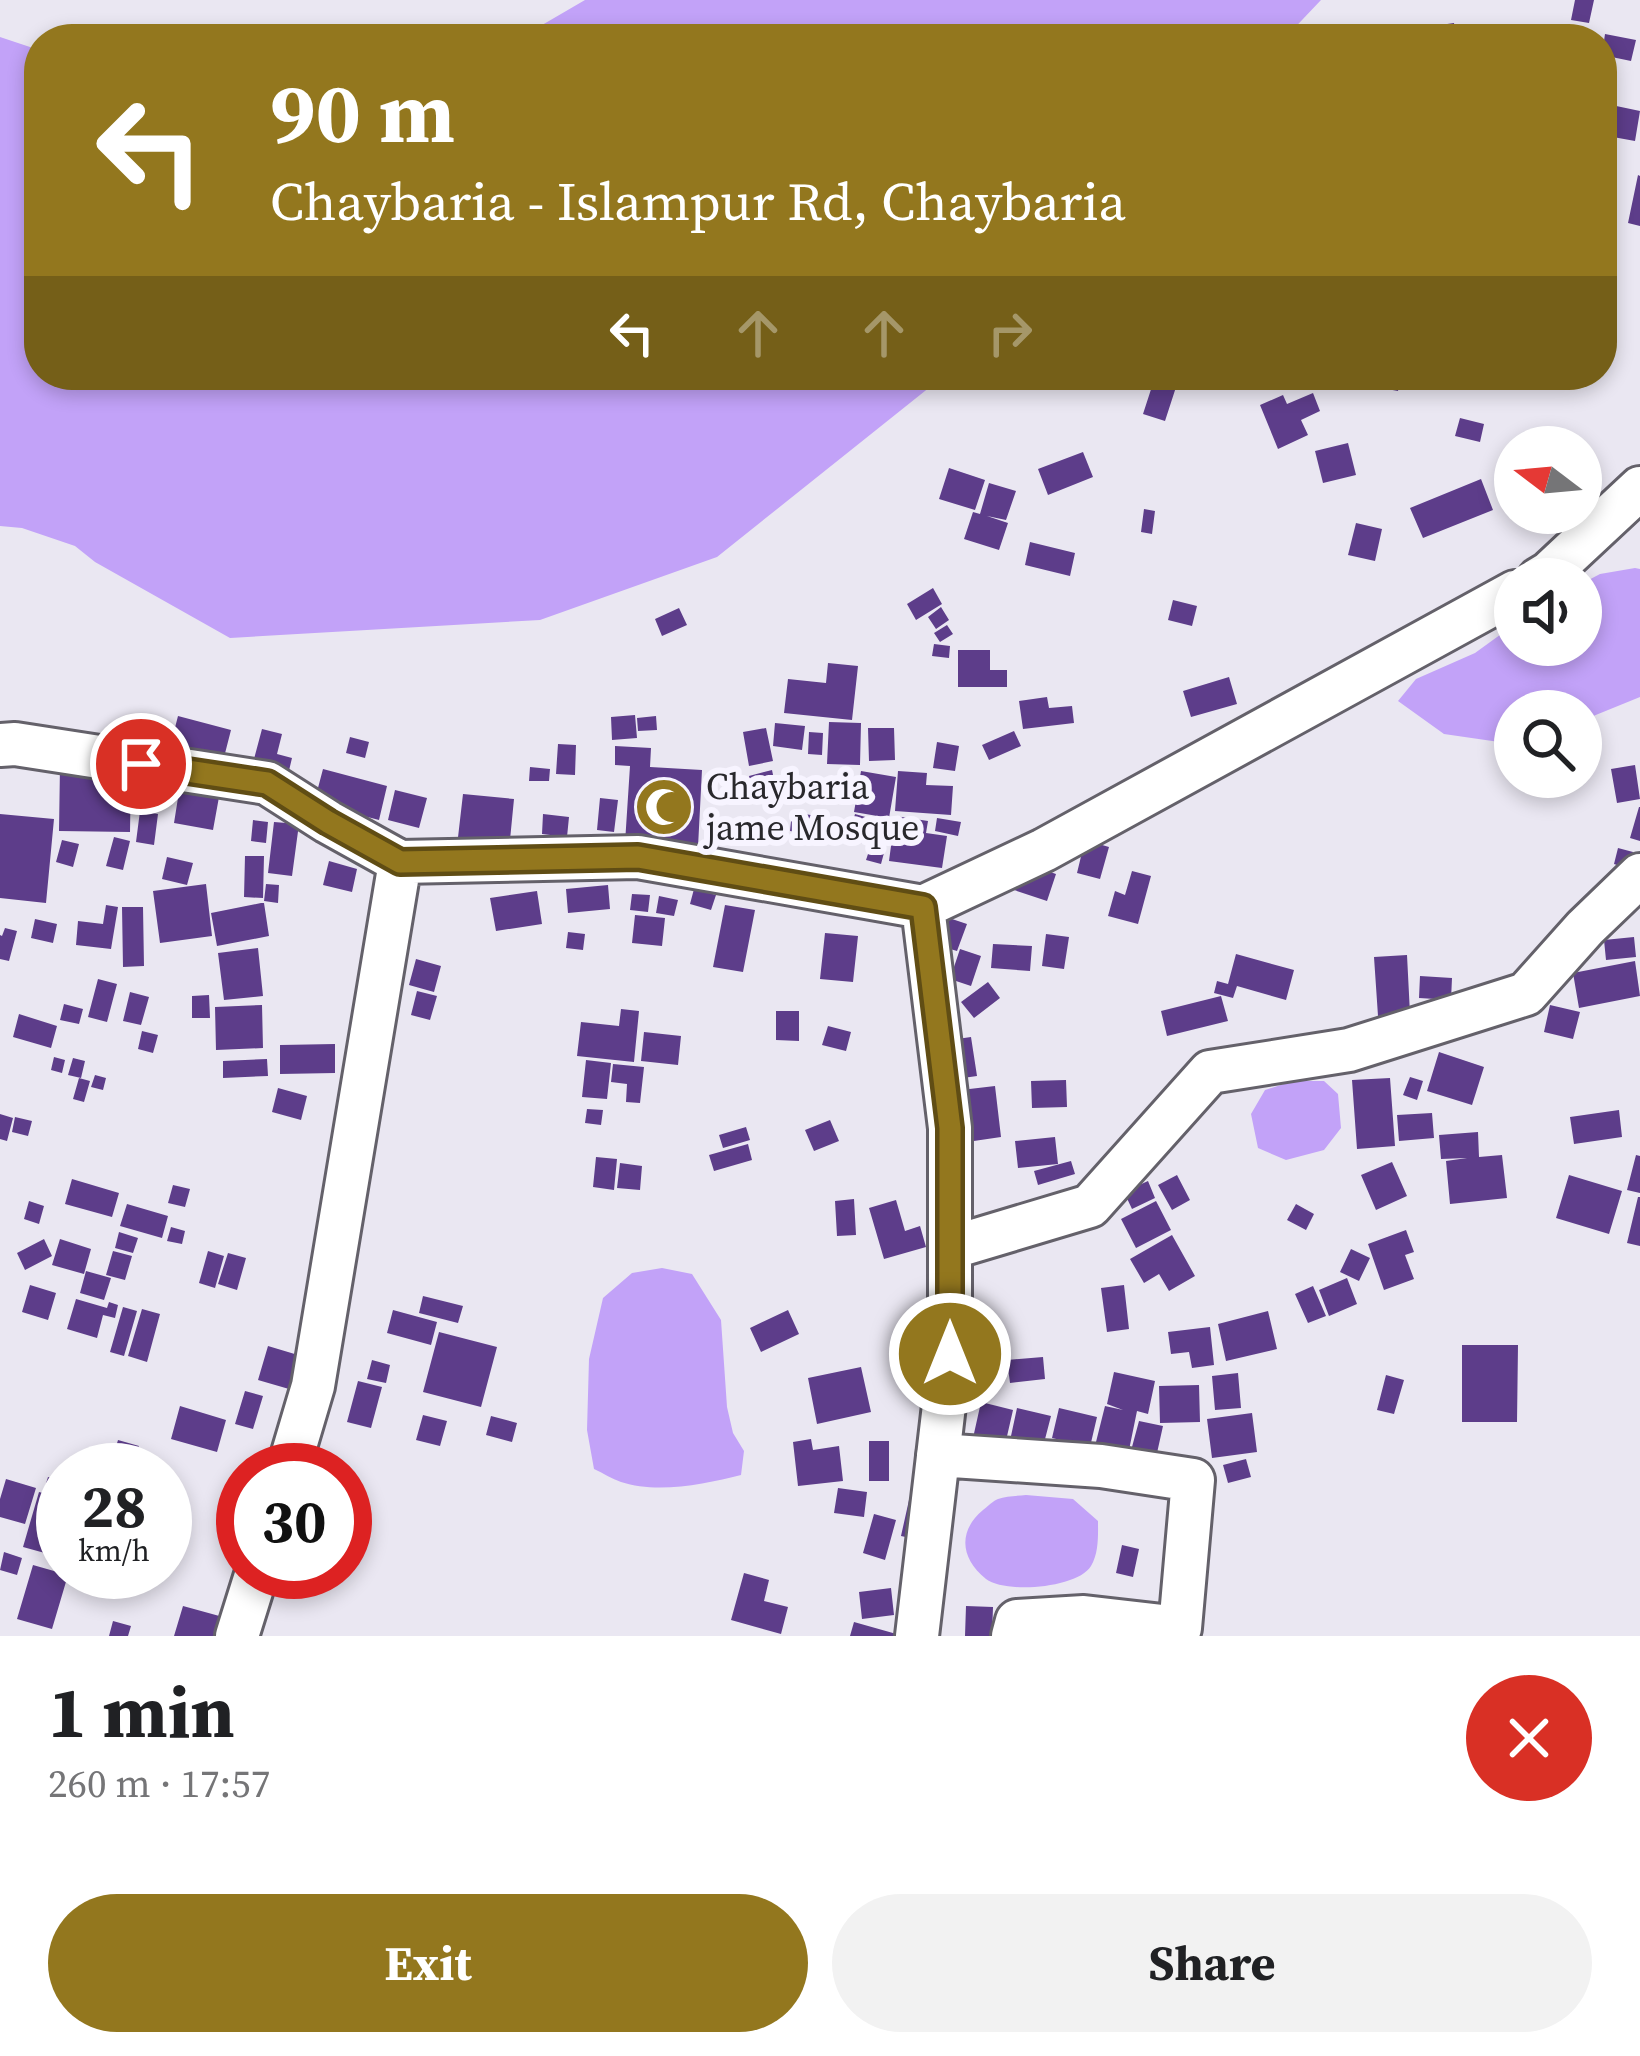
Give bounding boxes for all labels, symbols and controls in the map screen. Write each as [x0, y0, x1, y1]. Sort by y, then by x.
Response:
text: 90 m [270, 55, 455, 170]
icon: left [72, 72, 228, 228]
text: Chaybaria - Islampur Rd, Chaybaria [270, 164, 1126, 238]
icon: left [599, 300, 665, 366]
icon: ahead [725, 300, 791, 366]
icon: ahead [851, 300, 917, 366]
icon: right [977, 300, 1043, 366]
north arrow [1494, 426, 1602, 534]
map controls [1494, 426, 1602, 798]
button: sound [1494, 558, 1602, 666]
button: search [1494, 690, 1602, 798]
pin [90, 713, 192, 815]
icon: arrive [108, 731, 174, 797]
place label: Chaybaria jame Mosque [703, 762, 919, 852]
mosque icon: Chaybaria jame Mosque [633, 776, 695, 838]
position arrow [887, 1291, 1013, 1417]
speed limit sign: 30 [216, 1443, 372, 1599]
text: 28 [81, 1465, 147, 1547]
text: km/h [78, 1530, 150, 1571]
text: 1 min [48, 1662, 235, 1761]
button: close [1466, 1675, 1592, 1801]
text: 260 m · 17:57 [48, 1757, 270, 1810]
button: Exit [48, 1894, 808, 2032]
button: Share [832, 1894, 1592, 2032]

